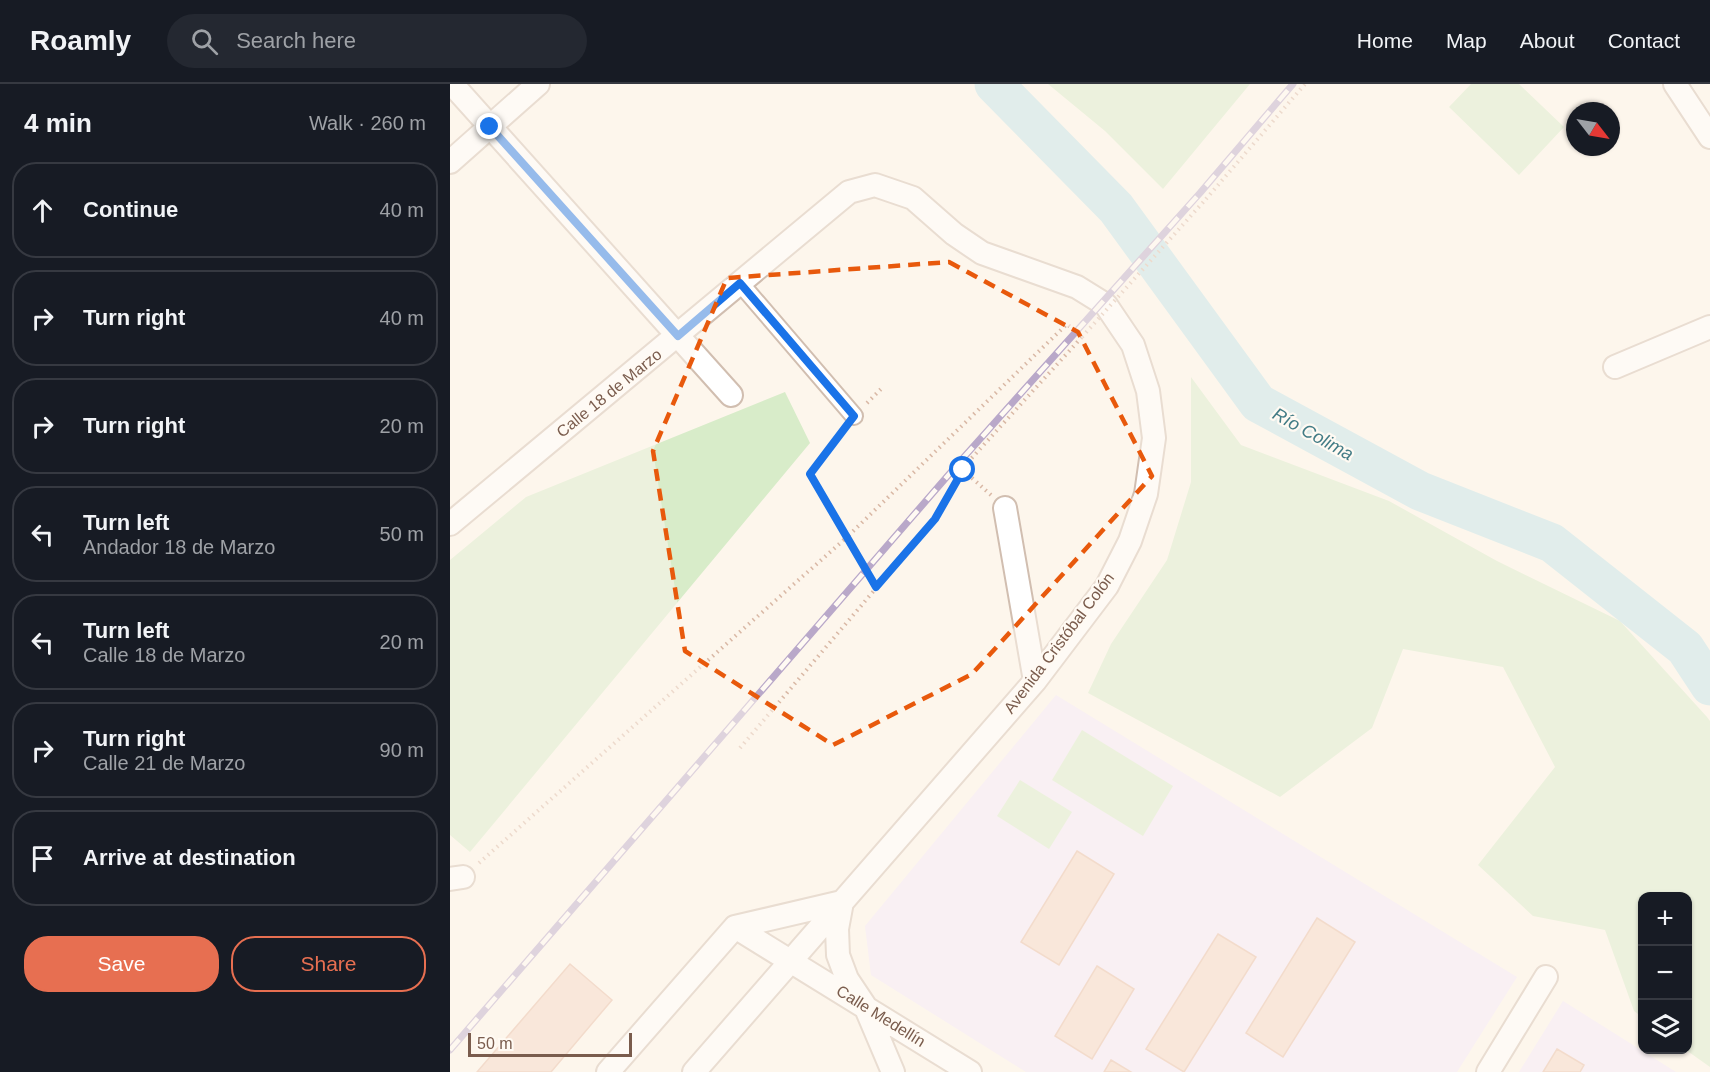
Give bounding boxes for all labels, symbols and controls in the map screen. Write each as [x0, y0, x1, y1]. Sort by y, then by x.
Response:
search box [167, 14, 587, 68]
text: Roamly [30, 25, 131, 56]
icon: search [188, 25, 221, 58]
text: Search here [236, 28, 356, 53]
text: Home [1357, 29, 1413, 52]
text: Map [1446, 29, 1487, 52]
text: About [1520, 29, 1575, 52]
text: Contact [1608, 29, 1680, 52]
north arrow [1566, 102, 1620, 156]
text: 4 min [24, 108, 92, 138]
text: Walk · 260 m [309, 112, 426, 134]
route end [476, 113, 502, 139]
icon: ahead [26, 194, 59, 227]
text: Continue [83, 197, 178, 222]
text: 40 m [380, 199, 424, 221]
icon: right [26, 302, 59, 335]
text: Turn right [83, 305, 185, 330]
text: 40 m [380, 307, 424, 329]
street label: Calle 18 de Marzo [553, 345, 665, 440]
water label: Río Colima [1269, 404, 1357, 464]
icon: right [26, 410, 59, 443]
text: Turn right [83, 413, 185, 438]
text: 20 m [380, 415, 424, 437]
route start [949, 456, 975, 482]
text: Turn left [83, 510, 169, 535]
icon: left [26, 518, 59, 551]
text: 50 m [380, 523, 424, 545]
text: Andador 18 de Marzo [83, 536, 275, 558]
street label: Avenida Cristóbal Colón [1001, 569, 1117, 717]
text: Turn left [83, 618, 169, 643]
icon: left [26, 626, 59, 659]
text: 20 m [380, 631, 424, 653]
text: Calle 18 de Marzo [83, 644, 245, 666]
text: Turn right [83, 726, 185, 751]
icon: right [26, 734, 59, 767]
text: 90 m [380, 739, 424, 761]
text: Calle 21 de Marzo [83, 752, 245, 774]
icon: arrive [26, 842, 59, 875]
text: Arrive at destination [83, 845, 296, 870]
map controls [1638, 892, 1692, 1054]
button: + [1638, 892, 1692, 946]
button: Save [24, 936, 219, 992]
button: Share [231, 936, 426, 992]
button: − [1638, 946, 1692, 1000]
street label: Calle Medellín [834, 982, 928, 1050]
button: layers [1638, 1000, 1692, 1054]
scale bar [468, 1030, 632, 1058]
text: 50 m [477, 1035, 513, 1052]

